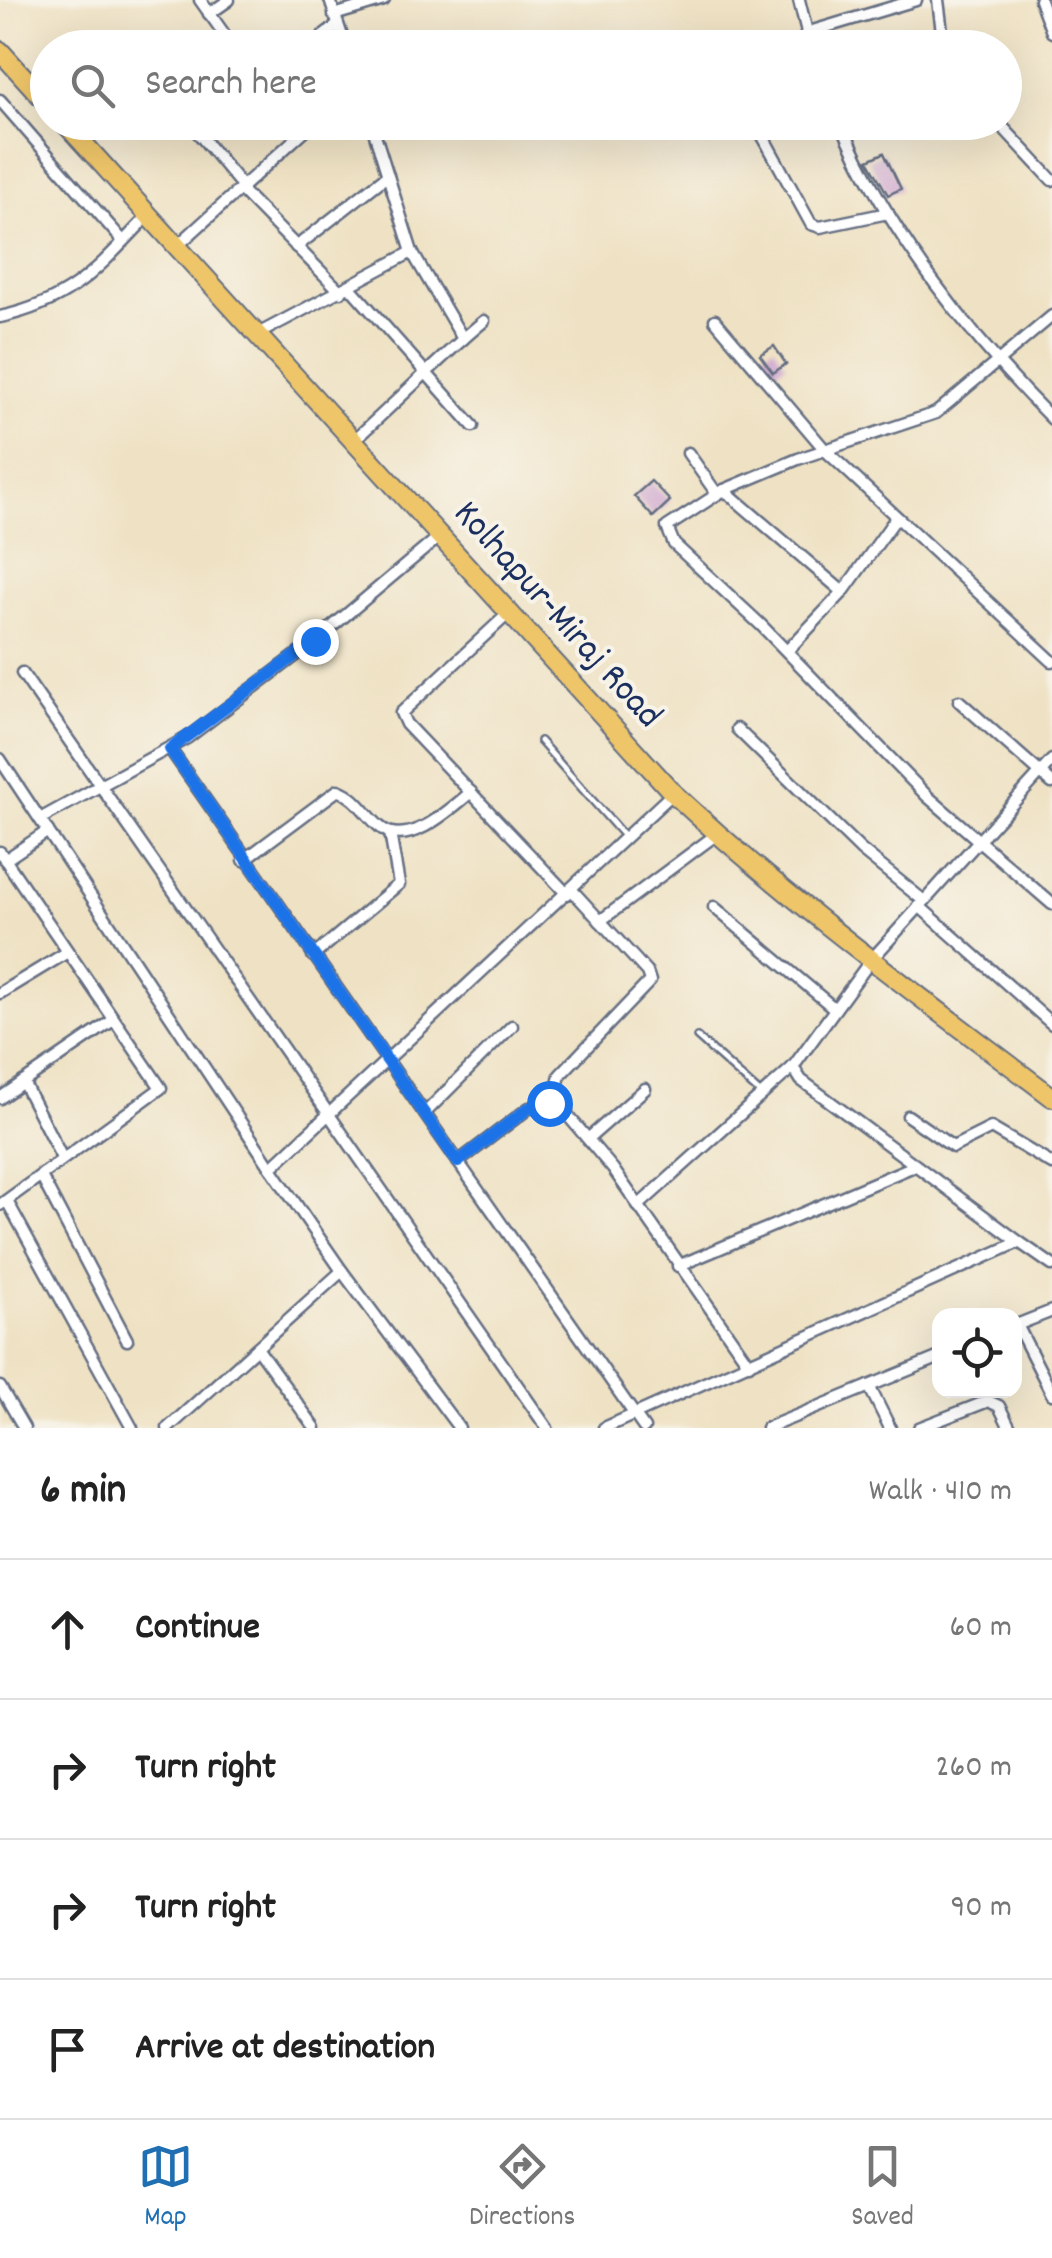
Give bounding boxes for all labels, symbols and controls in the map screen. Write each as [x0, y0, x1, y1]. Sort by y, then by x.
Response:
search box [30, 30, 1022, 140]
icon: search [65, 58, 120, 113]
text: Search here [145, 58, 317, 113]
street label: Kolhapur-Miraj Road [438, 490, 674, 742]
route end [293, 619, 339, 665]
route start [527, 1081, 573, 1127]
map controls [932, 1308, 1022, 1398]
button: locate [932, 1308, 1022, 1398]
text: 6 min [40, 1463, 126, 1523]
text: Walk · 410 m [869, 1470, 1012, 1516]
icon: ahead [40, 1602, 95, 1657]
text: Continue [135, 1602, 260, 1657]
text: 60 m [950, 1606, 1012, 1652]
icon: right [40, 1742, 95, 1797]
text: Turn right [135, 1742, 276, 1797]
text: 260 m [936, 1746, 1012, 1792]
icon: right [40, 1882, 95, 1937]
text: Turn right [135, 1882, 276, 1937]
text: 90 m [951, 1886, 1012, 1932]
icon: arrive [40, 2022, 95, 2077]
text: Arrive at destination [135, 2022, 435, 2077]
tab: Map [138, 2139, 193, 2239]
tab: Directions [469, 2139, 575, 2239]
tab: Saved [851, 2139, 914, 2239]

